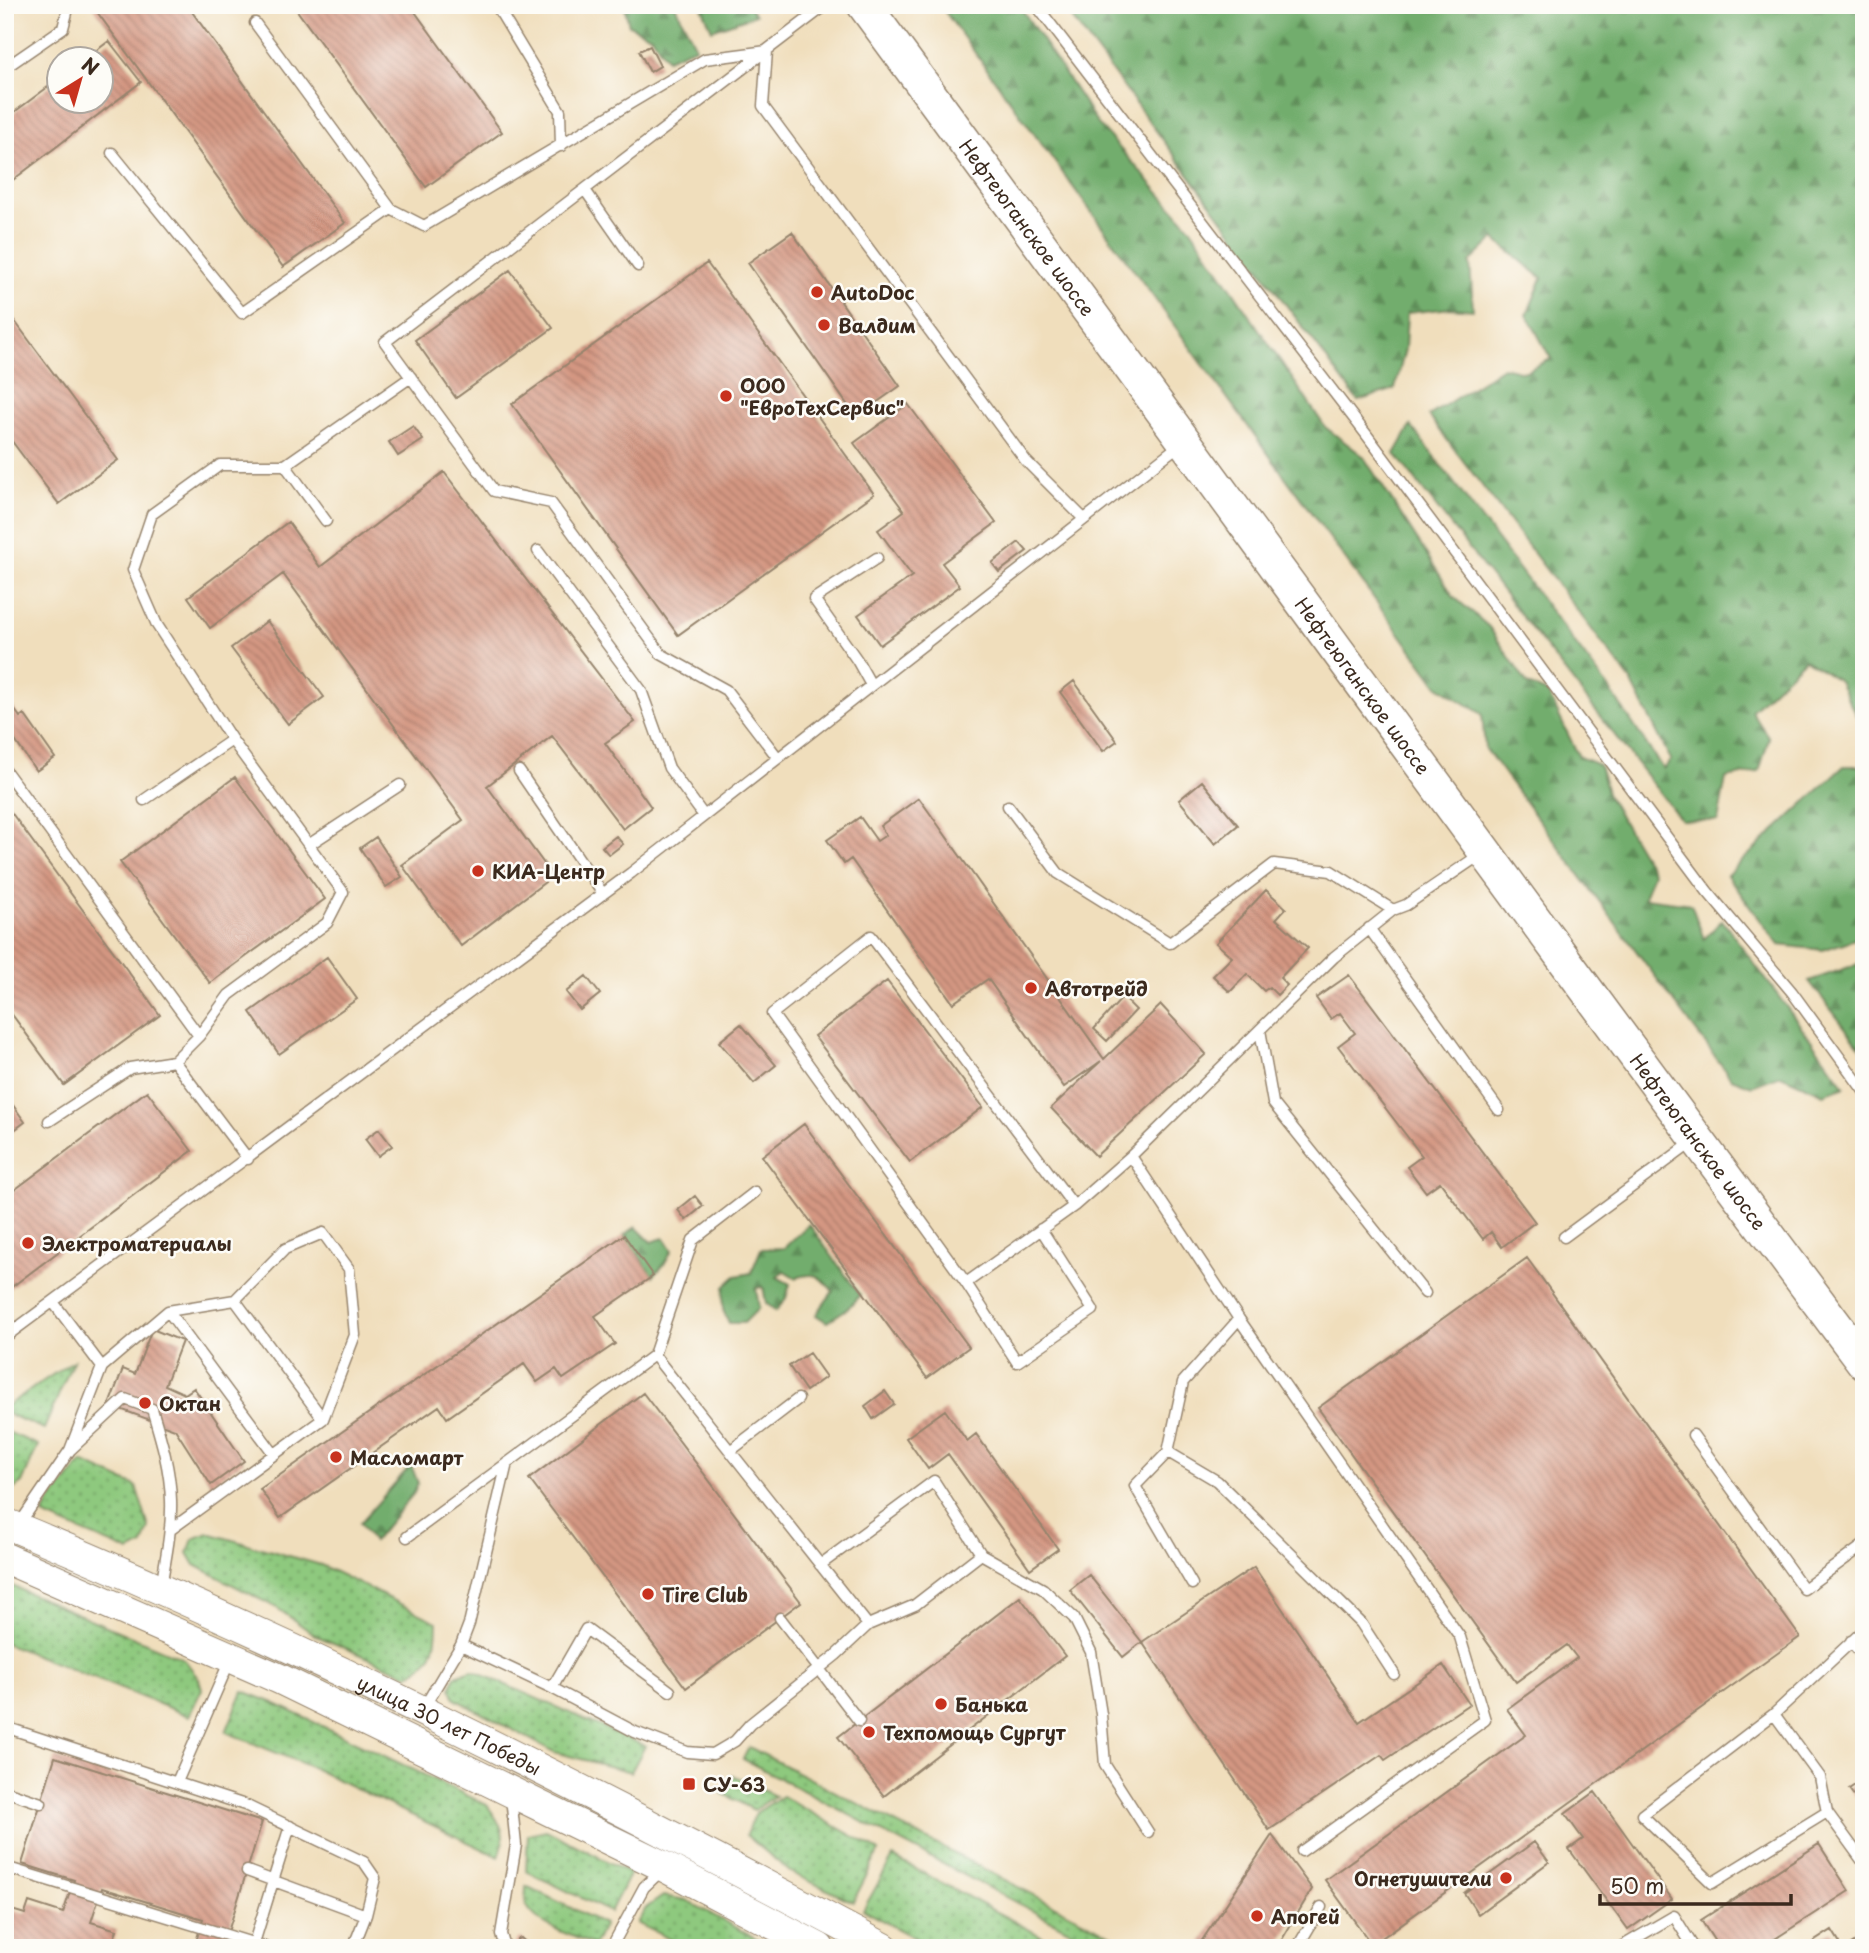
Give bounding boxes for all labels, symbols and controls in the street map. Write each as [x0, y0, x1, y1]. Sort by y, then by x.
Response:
north arrow [46, 46, 116, 116]
text: N [76, 50, 105, 81]
street label: Нефтеюганское шоссе [953, 133, 1102, 322]
place label: AutoDoc [831, 278, 915, 306]
marker: AutoDoc [809, 284, 825, 300]
place label: Валдим [838, 311, 916, 339]
marker: Валдим [816, 317, 832, 333]
place label: ООО "ЕвроТехСервис" [740, 371, 904, 421]
marker: ООО "ЕвроТехСервис" [718, 388, 734, 404]
street label: Нефтеюганское шоссе [1289, 591, 1437, 780]
place label: КИА-Центр [492, 857, 605, 885]
marker: КИА-Центр [470, 863, 486, 879]
place label: Автотрейд [1045, 974, 1148, 1002]
marker: Автотрейд [1023, 980, 1039, 996]
street label: Нефтеюганское шоссе [1624, 1047, 1773, 1235]
place label: Электроматериалы [42, 1229, 232, 1257]
marker: Электроматериалы [20, 1235, 36, 1251]
place label: Октан [159, 1389, 221, 1417]
marker: Октан [137, 1395, 153, 1411]
place label: Масломарт [350, 1443, 464, 1471]
marker: Масломарт [328, 1449, 344, 1465]
place label: Tire Club [662, 1580, 748, 1608]
marker: Tire Club [640, 1586, 656, 1602]
street label: улица 30 лет Победы [353, 1668, 546, 1782]
place label: Банька [955, 1690, 1028, 1718]
marker: Банька [933, 1696, 949, 1712]
place label: Техпомощь Сургут [883, 1718, 1067, 1746]
marker: Техпомощь Сургут [861, 1724, 877, 1740]
place label: СУ-63 [703, 1770, 765, 1798]
marker: СУ-63 [681, 1776, 697, 1792]
scale bar [1600, 1862, 1790, 1906]
place label: Огнетушители [1354, 1864, 1492, 1892]
text: 50 m [1610, 1869, 1664, 1901]
marker: Огнетушители [1498, 1870, 1514, 1886]
place label: Апогей [1271, 1902, 1340, 1930]
marker: Апогей [1249, 1908, 1265, 1924]

